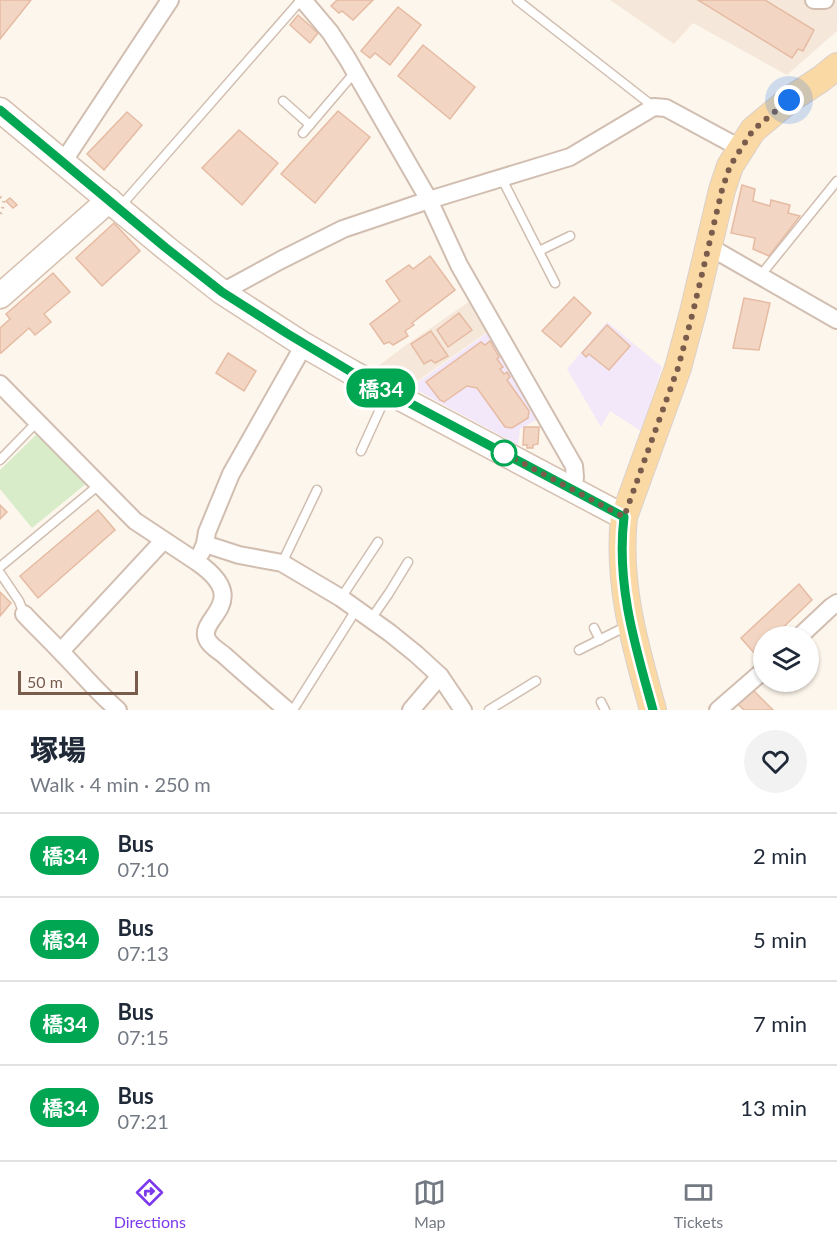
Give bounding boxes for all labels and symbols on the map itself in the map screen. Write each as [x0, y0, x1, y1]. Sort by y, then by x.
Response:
your location [774, 85, 804, 115]
line badge: 橋34 [346, 368, 416, 408]
unlabelled marker [491, 440, 517, 466]
scale bar [18, 668, 138, 696]

